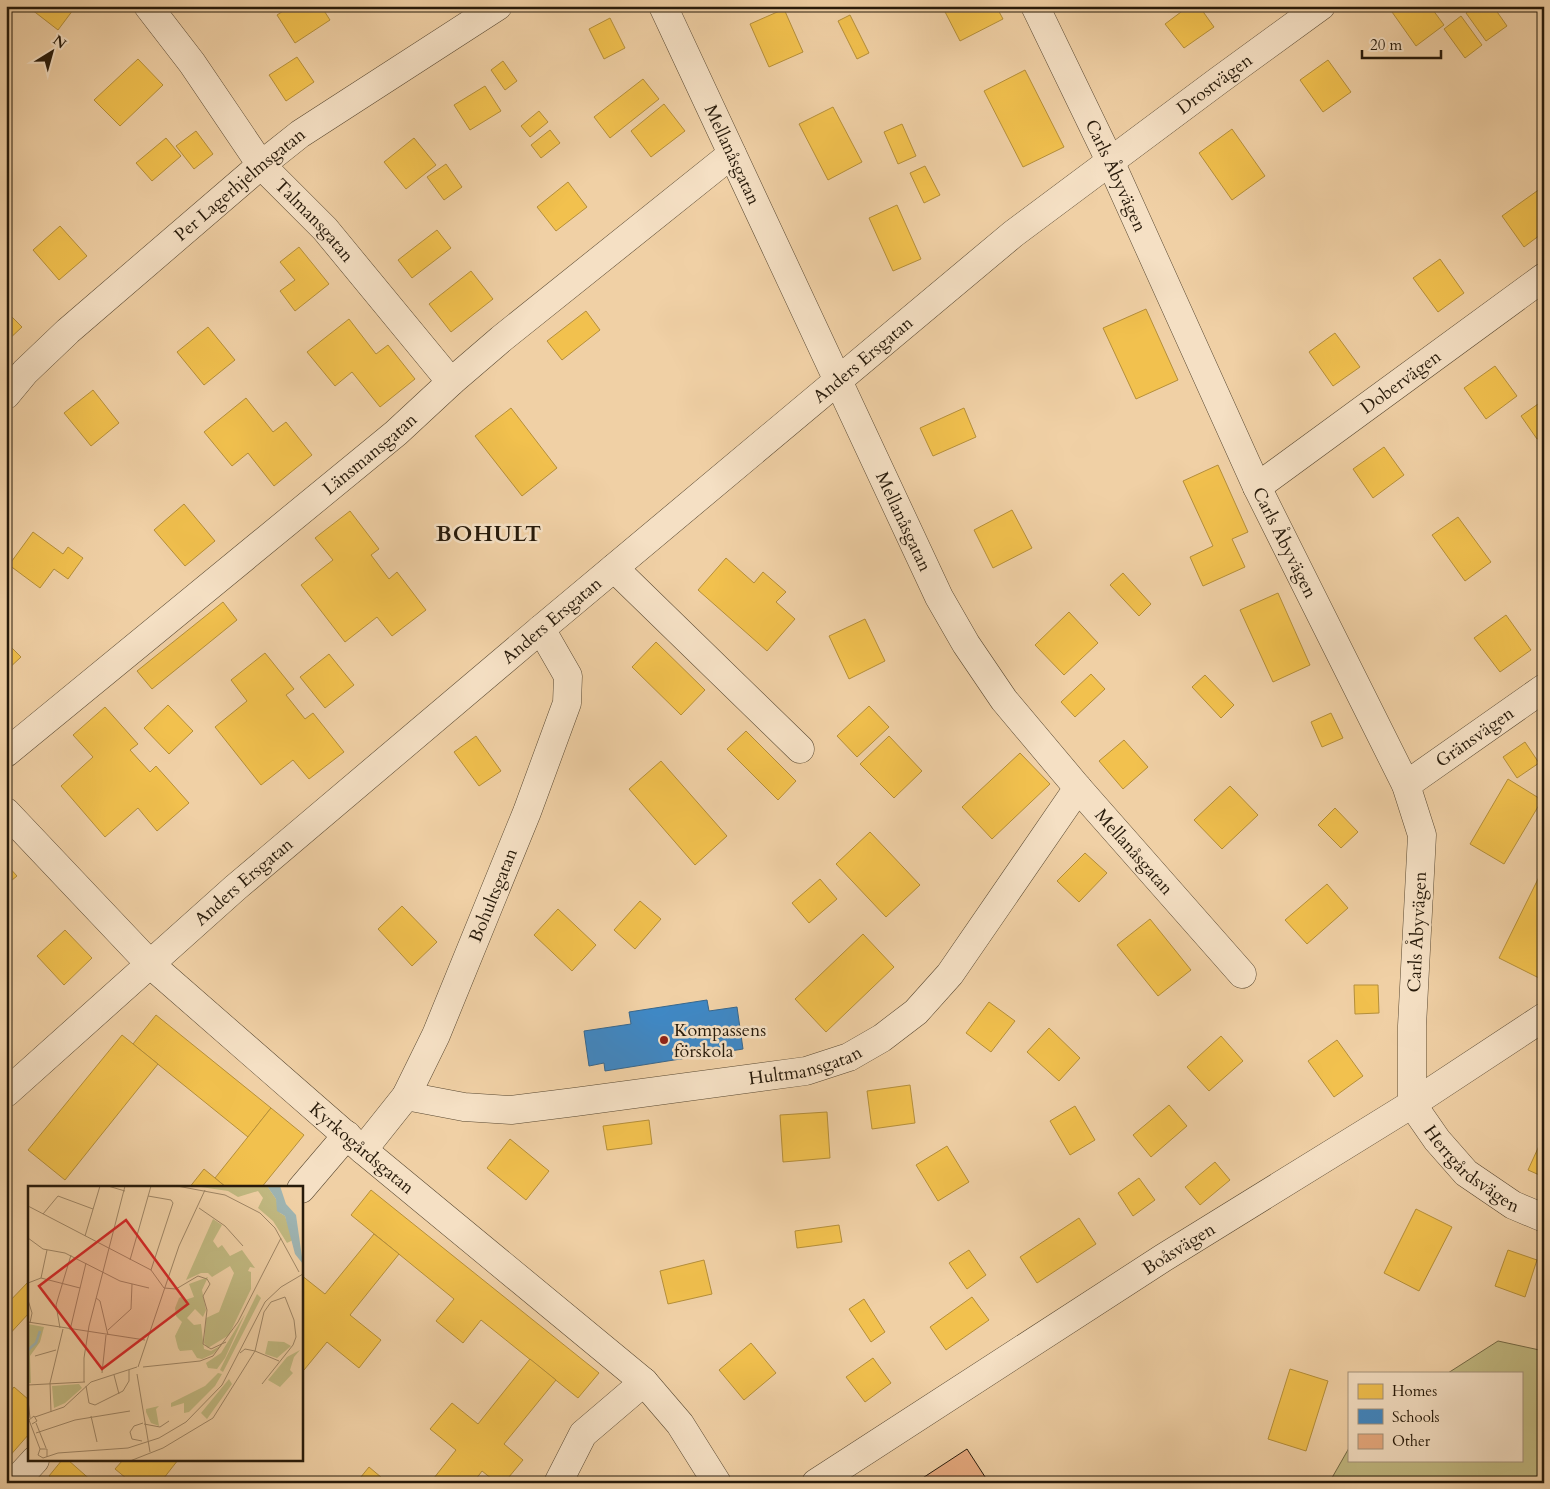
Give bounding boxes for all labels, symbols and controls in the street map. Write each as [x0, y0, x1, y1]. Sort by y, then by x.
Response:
north arrow [28, 28, 78, 78]
scale bar [1362, 28, 1441, 60]
text: N [49, 31, 70, 53]
text: 20 m [1370, 35, 1402, 55]
street label: Drostvägen [1172, 48, 1258, 121]
street label: Mellanåsgatan [698, 101, 766, 210]
street label: Carls Åbyvägen [1079, 115, 1153, 237]
street label: Per Lagerhjelmsgatan [169, 122, 311, 247]
street label: Talmansgatan [269, 173, 360, 268]
street label: Anders Ersgatan [808, 310, 919, 409]
street label: Dobervägen [1355, 344, 1447, 420]
street label: Länsmansgatan [318, 407, 423, 501]
street label: Mellanåsgatan [869, 468, 938, 577]
street label: Carls Åbyvägen [1246, 483, 1323, 603]
district label: BOHULT [436, 519, 542, 549]
street label: Anders Ersgatan [497, 571, 608, 670]
street label: Gränsvägen [1431, 700, 1520, 773]
street label: Mellanåsgatan [1089, 803, 1179, 901]
street label: Anders Ersgatan [189, 832, 299, 932]
street label: Bohultsgatan [463, 844, 524, 946]
street label: Carls Åbyvägen [1402, 870, 1433, 993]
place label: Kompassens förskola [674, 1018, 766, 1064]
marker: Kompassens förskola [658, 1034, 670, 1046]
street label: Hultmansgatan [747, 1040, 868, 1092]
street label: Kyrkogårdsgatan [304, 1097, 420, 1201]
street label: Herrgårdsvägen [1417, 1120, 1524, 1219]
inset map [28, 1186, 302, 1462]
street label: Boåsvägen [1138, 1216, 1221, 1281]
legend [1348, 1372, 1522, 1462]
text: Homes [1392, 1381, 1437, 1401]
text: Schools [1392, 1407, 1440, 1427]
text: Other [1392, 1431, 1431, 1451]

